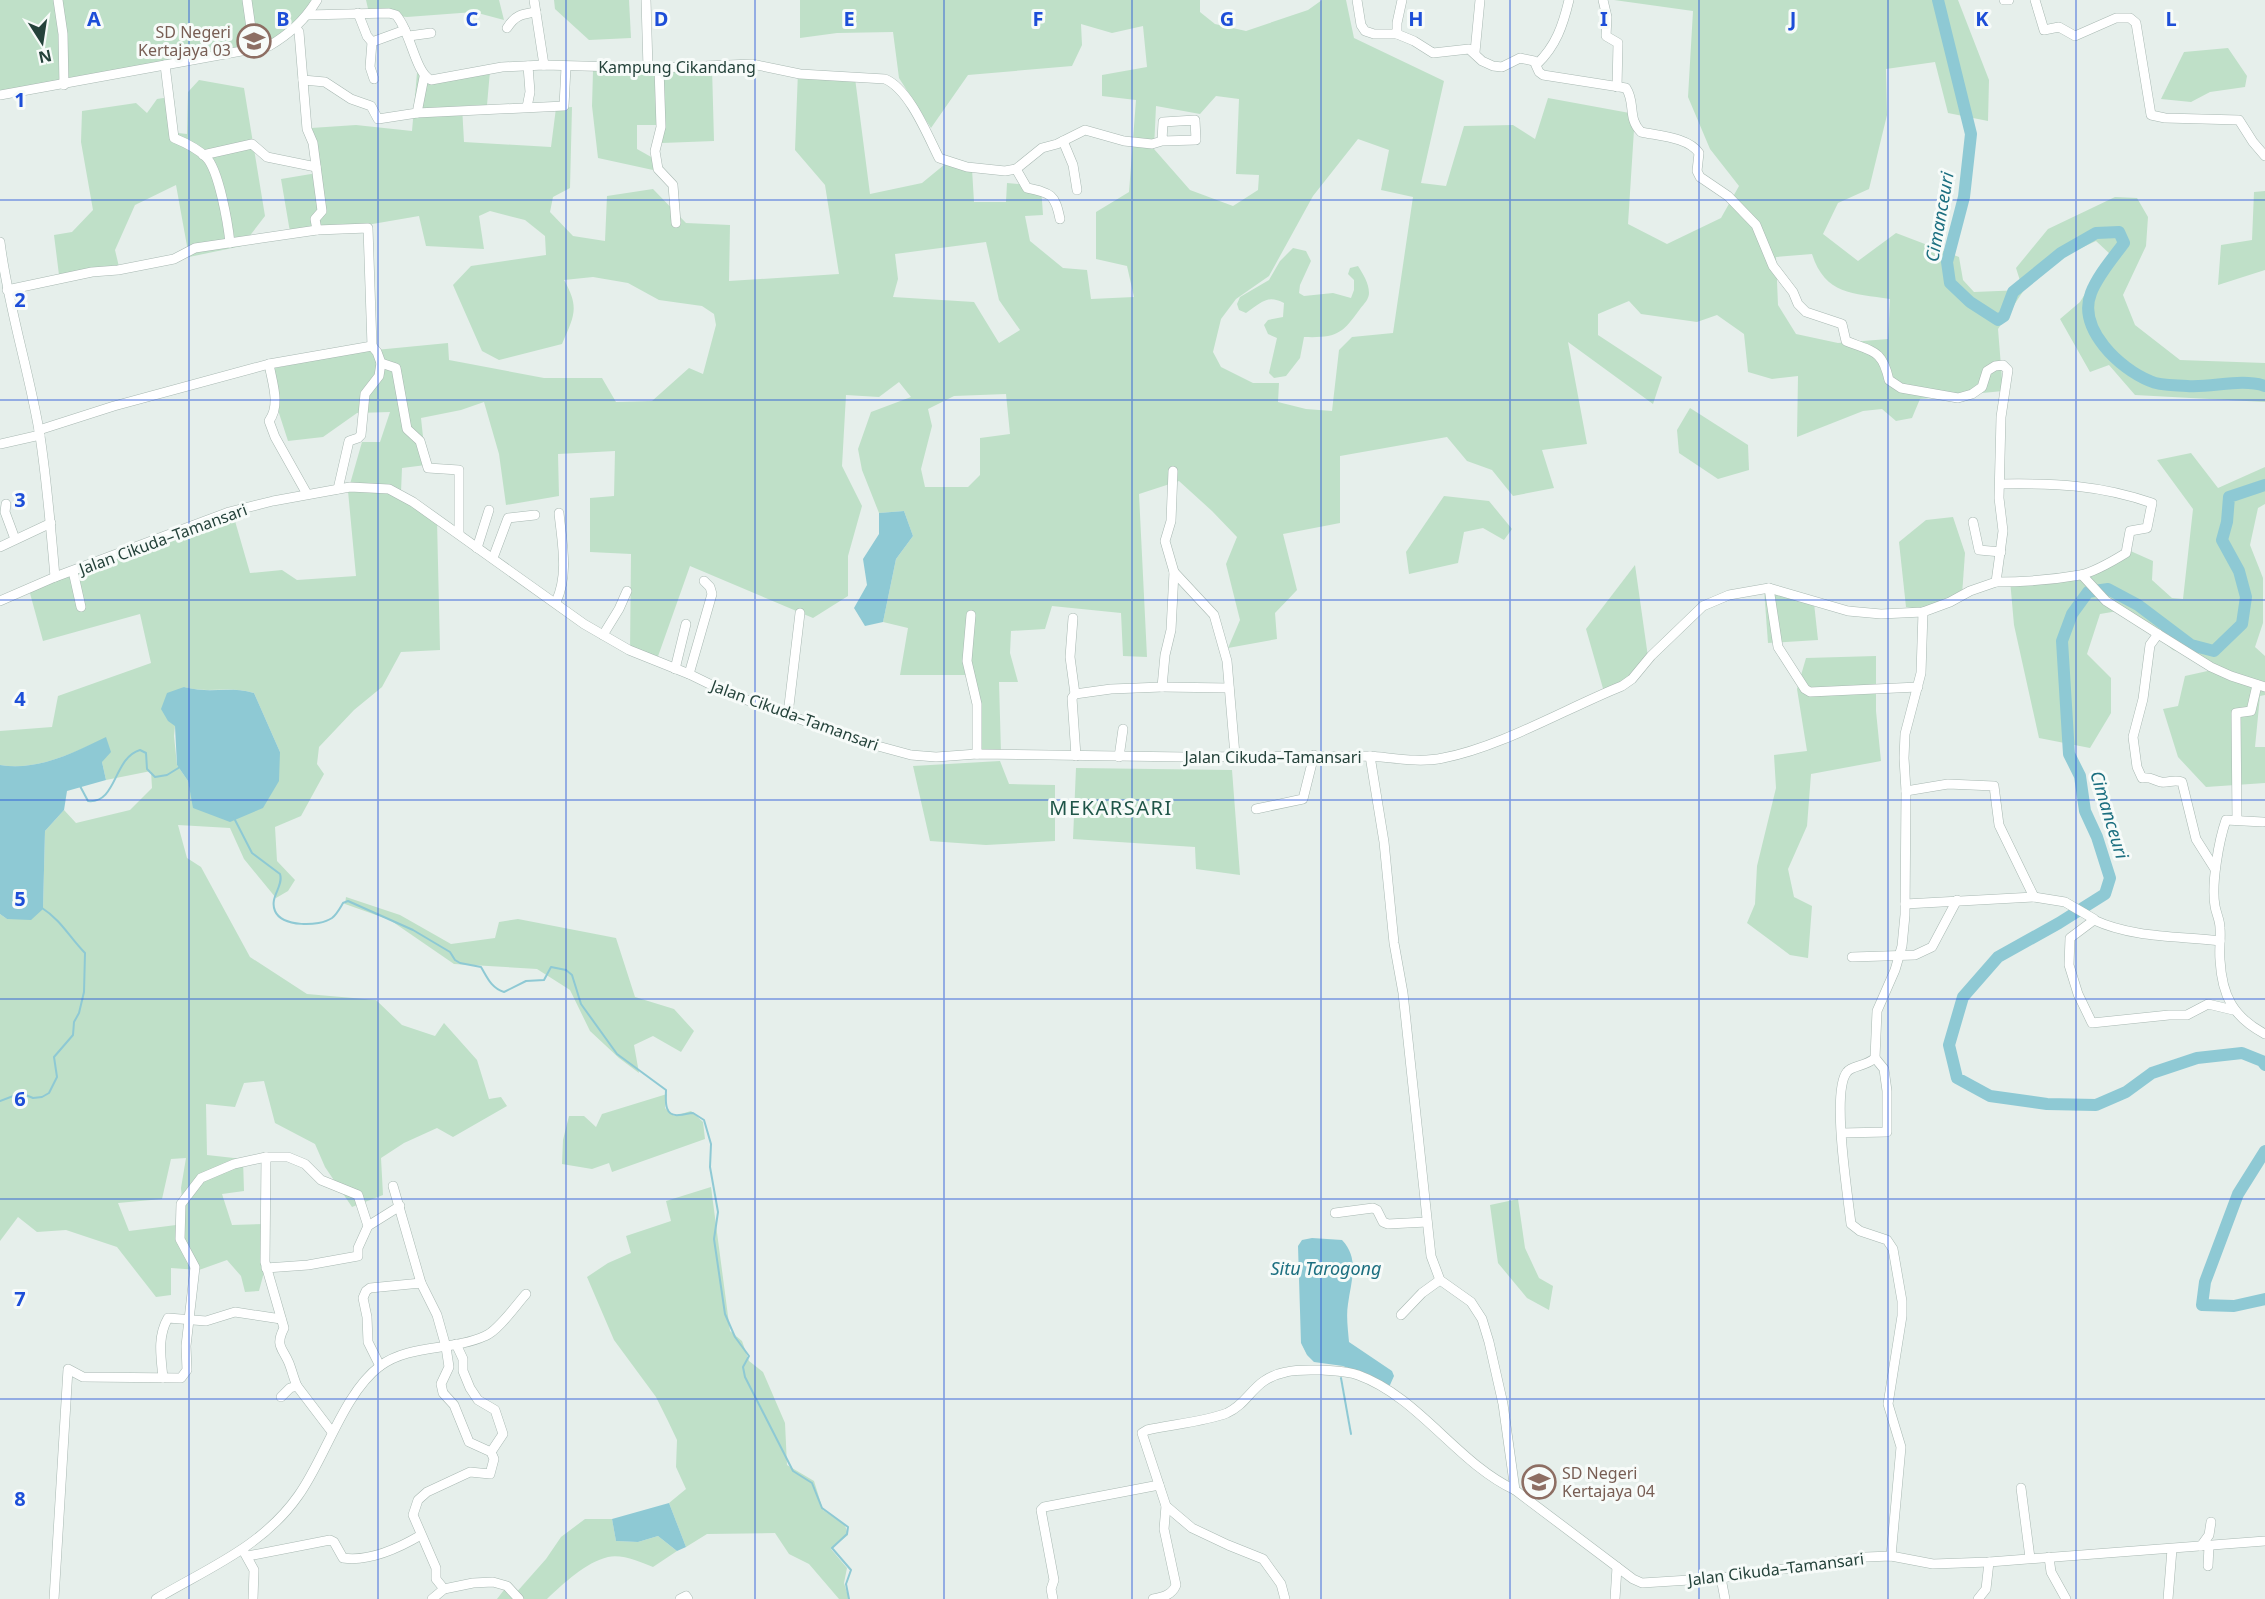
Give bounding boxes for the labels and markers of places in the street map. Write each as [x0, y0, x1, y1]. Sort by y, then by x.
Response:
place label: SD Negeri Kertajaya 03 [138, 21, 231, 61]
school or university icon: SD Negeri Kertajaya 03 [236, 23, 272, 59]
place label: SD Negeri Kertajaya 04 [1562, 1462, 1655, 1502]
school or university icon: SD Negeri Kertajaya 04 [1521, 1464, 1557, 1500]

